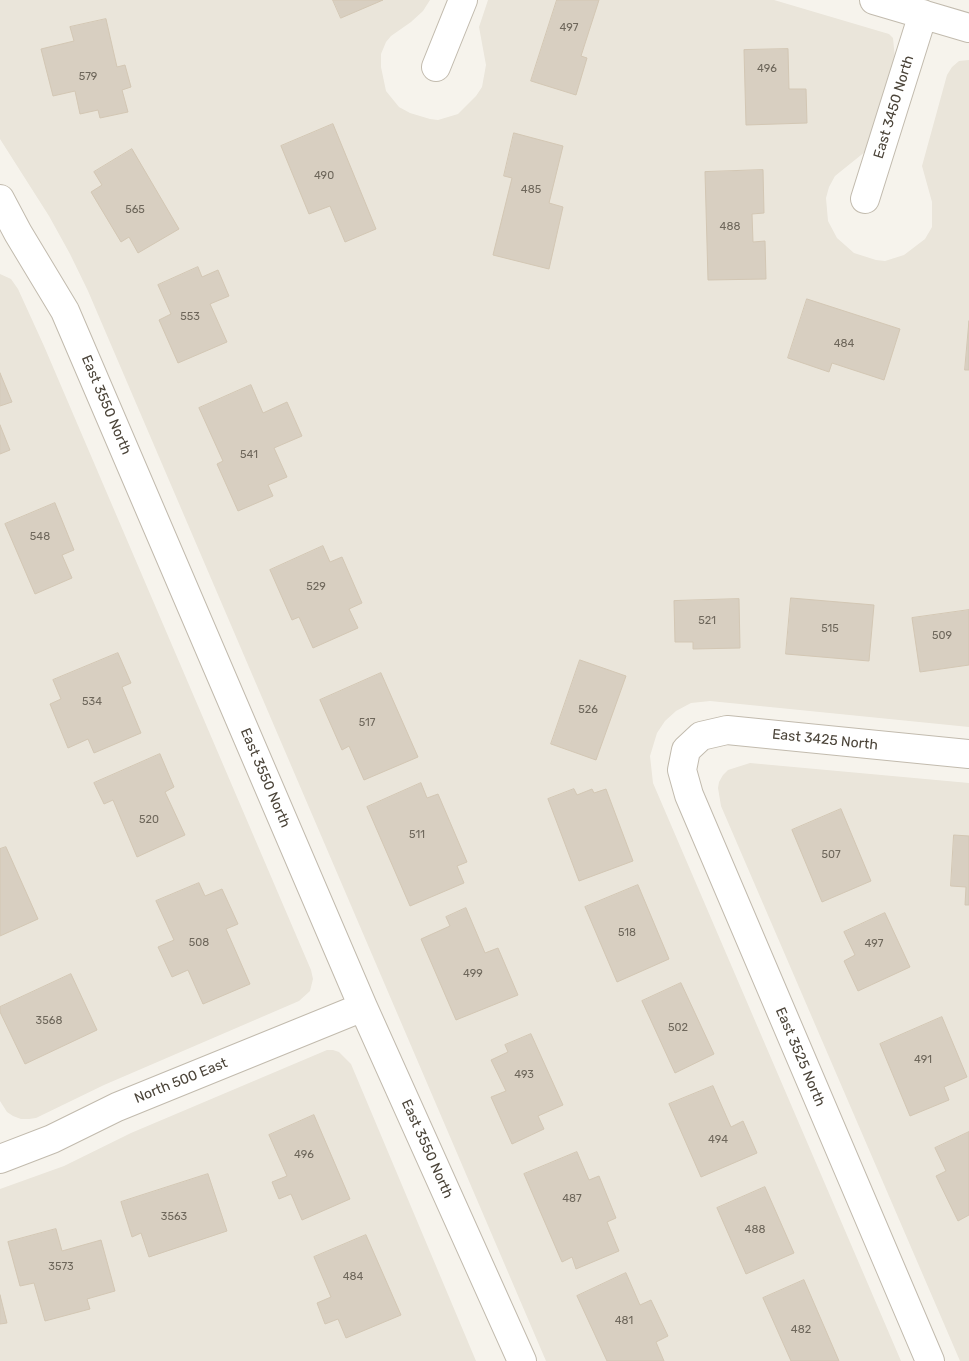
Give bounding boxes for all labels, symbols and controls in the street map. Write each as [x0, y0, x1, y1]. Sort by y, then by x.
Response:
house number: 497 [560, 21, 578, 35]
street label: East 3450 North [870, 53, 918, 161]
house number: 496 [757, 62, 777, 76]
house number: 579 [79, 70, 97, 84]
house number: 490 [314, 169, 334, 183]
house number: 485 [521, 183, 541, 197]
house number: 565 [125, 203, 145, 217]
house number: 488 [720, 220, 740, 234]
house number: 553 [180, 310, 200, 324]
house number: 484 [834, 337, 854, 351]
street label: East 3550 North [77, 353, 135, 457]
house number: 541 [240, 448, 258, 462]
house number: 548 [30, 530, 50, 544]
house number: 529 [306, 580, 326, 594]
house number: 521 [698, 614, 716, 628]
house number: 515 [821, 622, 839, 636]
house number: 509 [932, 629, 952, 643]
house number: 534 [82, 695, 102, 709]
house number: 526 [578, 703, 598, 717]
house number: 517 [359, 716, 375, 730]
street label: East 3550 North [236, 726, 294, 830]
street label: East 3425 North [771, 726, 879, 754]
house number: 520 [139, 813, 159, 827]
house number: 511 [409, 828, 425, 842]
house number: 507 [821, 848, 841, 862]
house number: 518 [618, 926, 636, 940]
house number: 508 [189, 936, 209, 950]
house number: 497 [865, 937, 883, 951]
house number: 499 [463, 967, 483, 981]
street label: East 3525 North [772, 1005, 828, 1109]
house number: 3568 [36, 1014, 62, 1028]
house number: 502 [668, 1021, 688, 1035]
house number: 491 [914, 1053, 932, 1067]
street label: North 500 East [132, 1055, 230, 1107]
house number: 493 [514, 1068, 534, 1082]
street label: East 3550 North [398, 1097, 456, 1201]
house number: 494 [708, 1133, 728, 1147]
house number: 496 [294, 1148, 314, 1162]
house number: 487 [562, 1192, 582, 1206]
house number: 3563 [161, 1210, 187, 1224]
house number: 488 [745, 1223, 765, 1237]
house number: 3573 [48, 1260, 74, 1274]
house number: 484 [343, 1270, 363, 1284]
house number: 481 [615, 1314, 633, 1328]
house number: 482 [791, 1323, 811, 1337]

